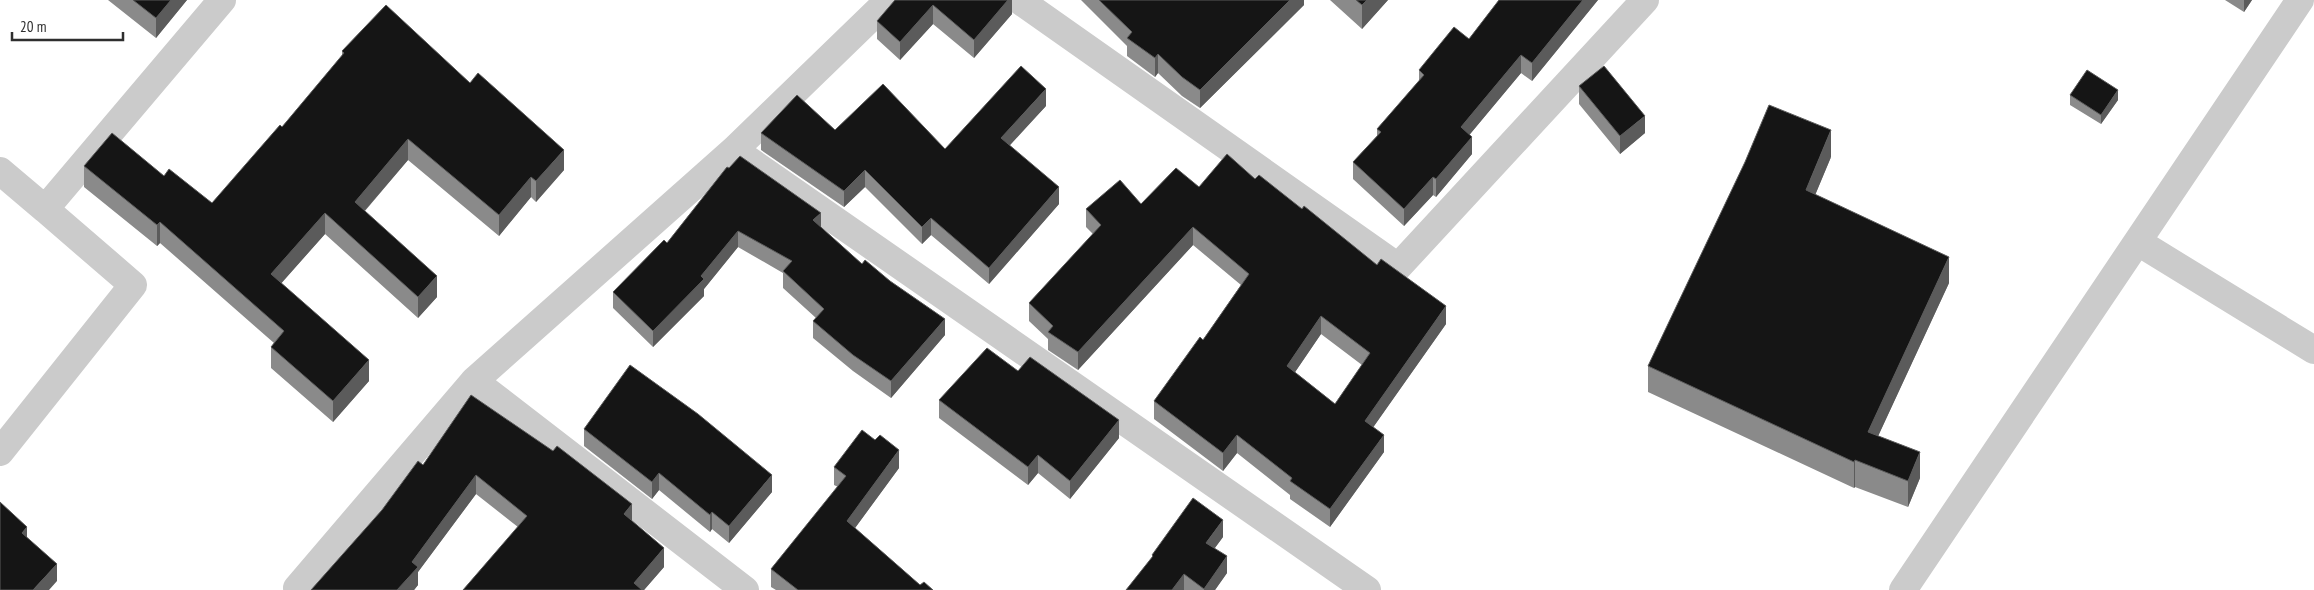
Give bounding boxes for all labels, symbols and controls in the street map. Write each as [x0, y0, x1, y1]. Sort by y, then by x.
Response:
scale bar [12, 10, 124, 42]
text: 20 m [20, 17, 46, 36]

